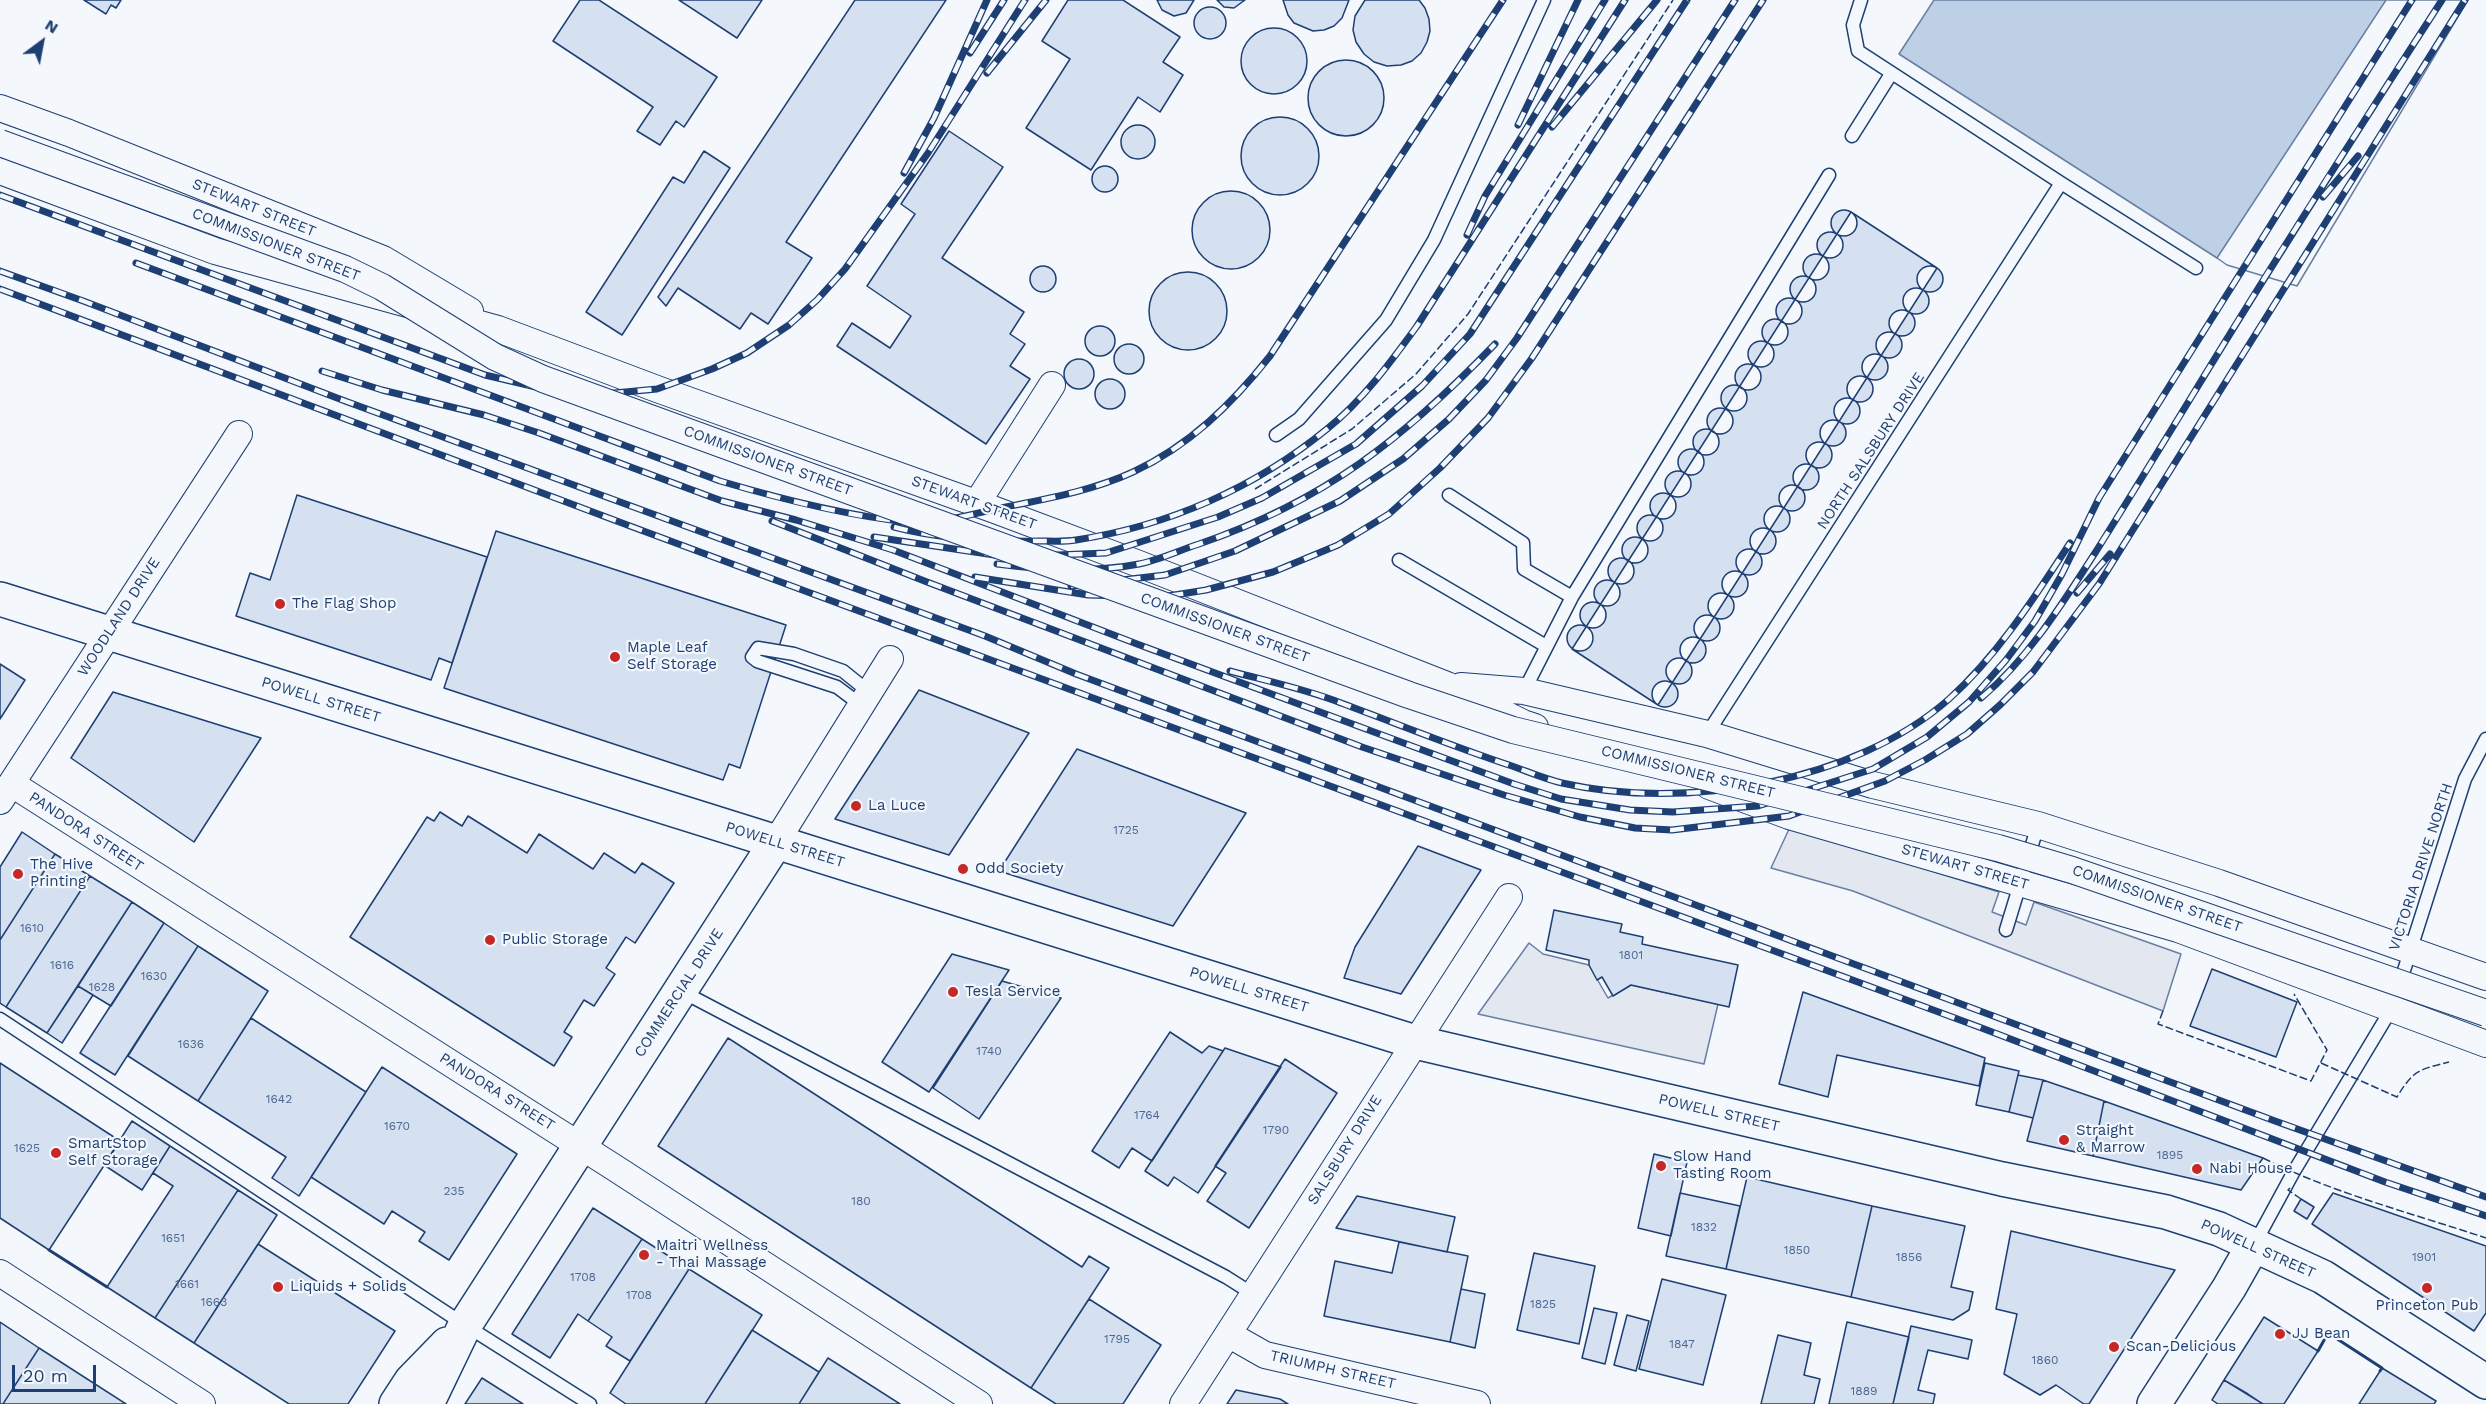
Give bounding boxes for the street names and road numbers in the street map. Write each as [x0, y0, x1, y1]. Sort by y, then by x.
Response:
street label: STEWART STREET [190, 175, 318, 241]
street label: COMMISSIONER STREET [189, 205, 363, 285]
street label: NORTH SALSBURY DRIVE [1814, 369, 1928, 533]
street label: COMMISSIONER STREET [681, 422, 855, 500]
street label: STEWART STREET [909, 472, 1039, 534]
street label: WOODLAND DRIVE [74, 554, 164, 680]
street label: COMMISSIONER STREET [1138, 589, 1312, 667]
street label: POWELL STREET [259, 673, 383, 727]
street label: COMMISSIONER STREET [1599, 742, 1777, 802]
street label: VICTORIA DRIVE NORTH [2385, 781, 2457, 953]
street label: PANDORA STREET [25, 788, 147, 876]
street label: POWELL STREET [723, 818, 847, 872]
street label: STEWART STREET [1899, 840, 2031, 894]
street label: COMMISSIONER STREET [2070, 861, 2244, 937]
street label: COMMERCIAL DRIVE [631, 925, 727, 1061]
street label: POWELL STREET [1187, 963, 1311, 1017]
street label: PANDORA STREET [436, 1049, 558, 1135]
street label: POWELL STREET [1657, 1090, 1781, 1136]
street label: SALSBURY DRIVE [1304, 1092, 1386, 1208]
street label: POWELL STREET [2198, 1216, 2318, 1282]
street label: TRIUMPH STREET [1268, 1347, 1398, 1393]

